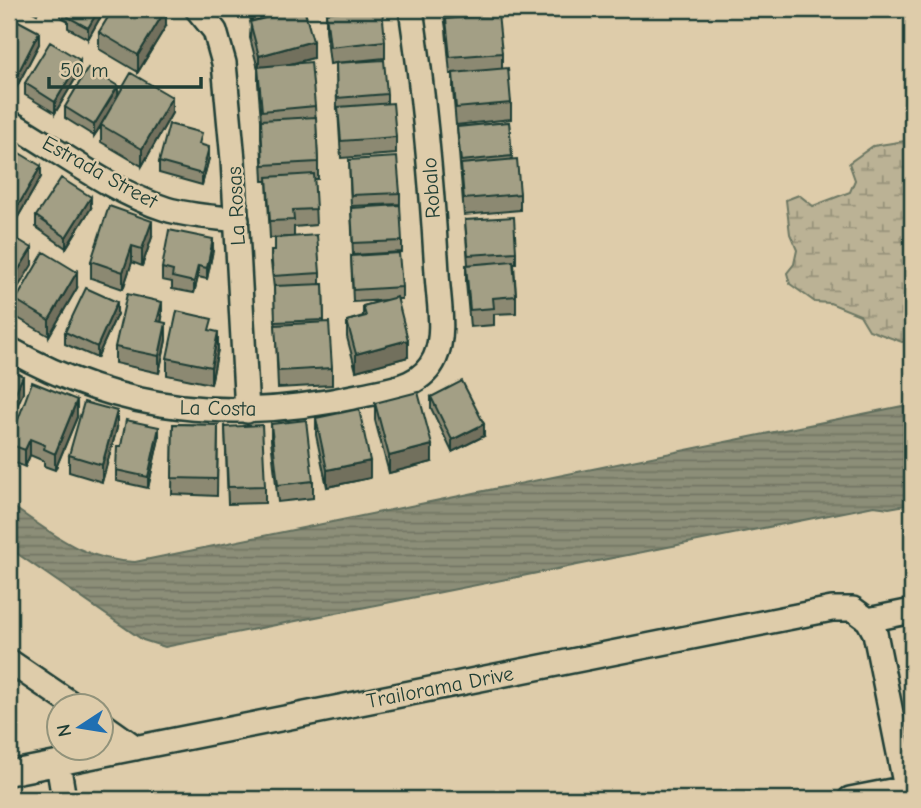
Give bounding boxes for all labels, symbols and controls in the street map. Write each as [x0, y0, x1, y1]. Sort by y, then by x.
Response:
scale bar [49, 46, 201, 90]
text: 50 m [60, 58, 109, 82]
street label: Estrada Street [38, 131, 163, 214]
street label: Robalo [417, 157, 445, 219]
street label: La Rosas [222, 166, 250, 246]
street label: La Costa [179, 395, 257, 421]
street label: Trailorama Drive [364, 661, 516, 713]
north arrow [46, 692, 116, 762]
text: N [52, 722, 76, 739]

